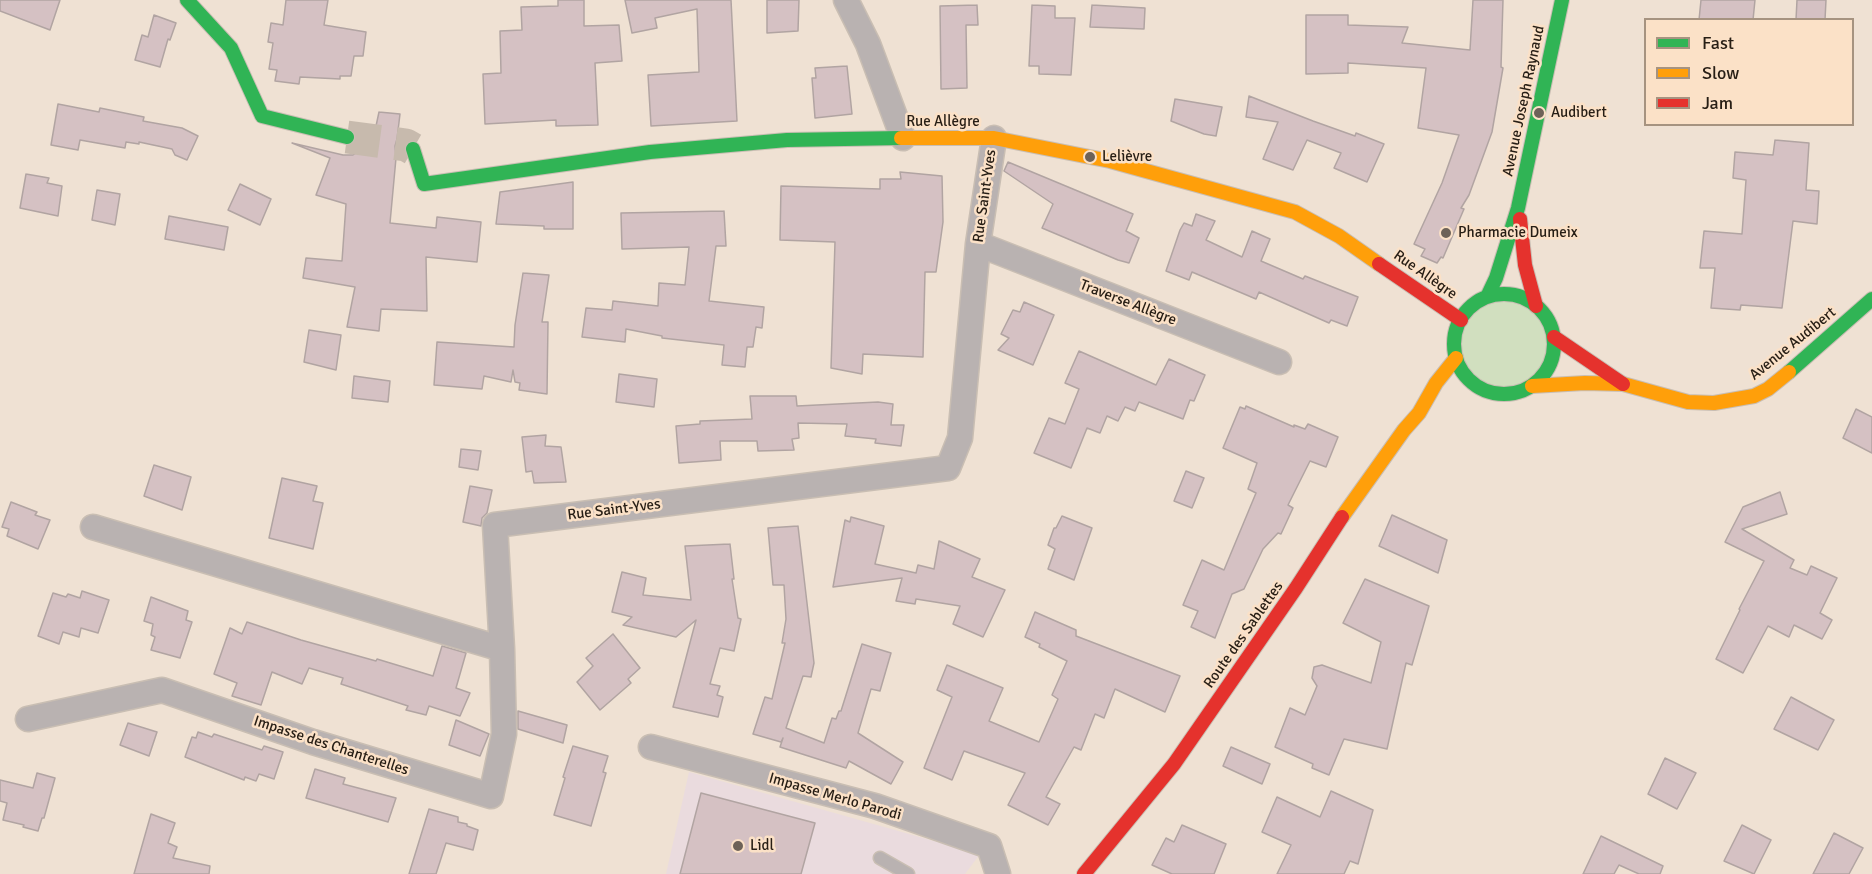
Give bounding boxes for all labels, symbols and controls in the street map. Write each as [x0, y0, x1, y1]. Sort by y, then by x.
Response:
legend [1644, 18, 1854, 126]
street label: Avenue Joseph Raynaud [1499, 24, 1549, 178]
text: Fast [1702, 32, 1734, 54]
text: Slow [1702, 62, 1739, 84]
text: Jam [1702, 92, 1733, 114]
place label: Audibert [1551, 104, 1607, 122]
marker: Audibert [1532, 106, 1546, 120]
street label: Rue Allègre [906, 113, 980, 131]
street label: Rue Saint-Yves [970, 148, 1000, 244]
place label: Lelièvre [1102, 148, 1152, 166]
marker: Lelièvre [1083, 150, 1097, 164]
place label: Pharmacie Dumeix [1458, 224, 1578, 242]
marker: Pharmacie Dumeix [1439, 226, 1453, 240]
street label: Rue Allègre [1390, 247, 1460, 303]
street label: Traverse Allègre [1077, 276, 1179, 330]
street label: Avenue Audibert [1746, 304, 1840, 384]
street label: Rue Saint-Yves [566, 495, 662, 525]
street label: Route des Sablettes [1200, 578, 1288, 692]
street label: Impasse des Chanterelles [251, 712, 411, 780]
street label: Impasse Merlo Parodi [767, 769, 903, 825]
place label: Lidl [750, 837, 774, 855]
marker: Lidl [731, 839, 745, 853]

